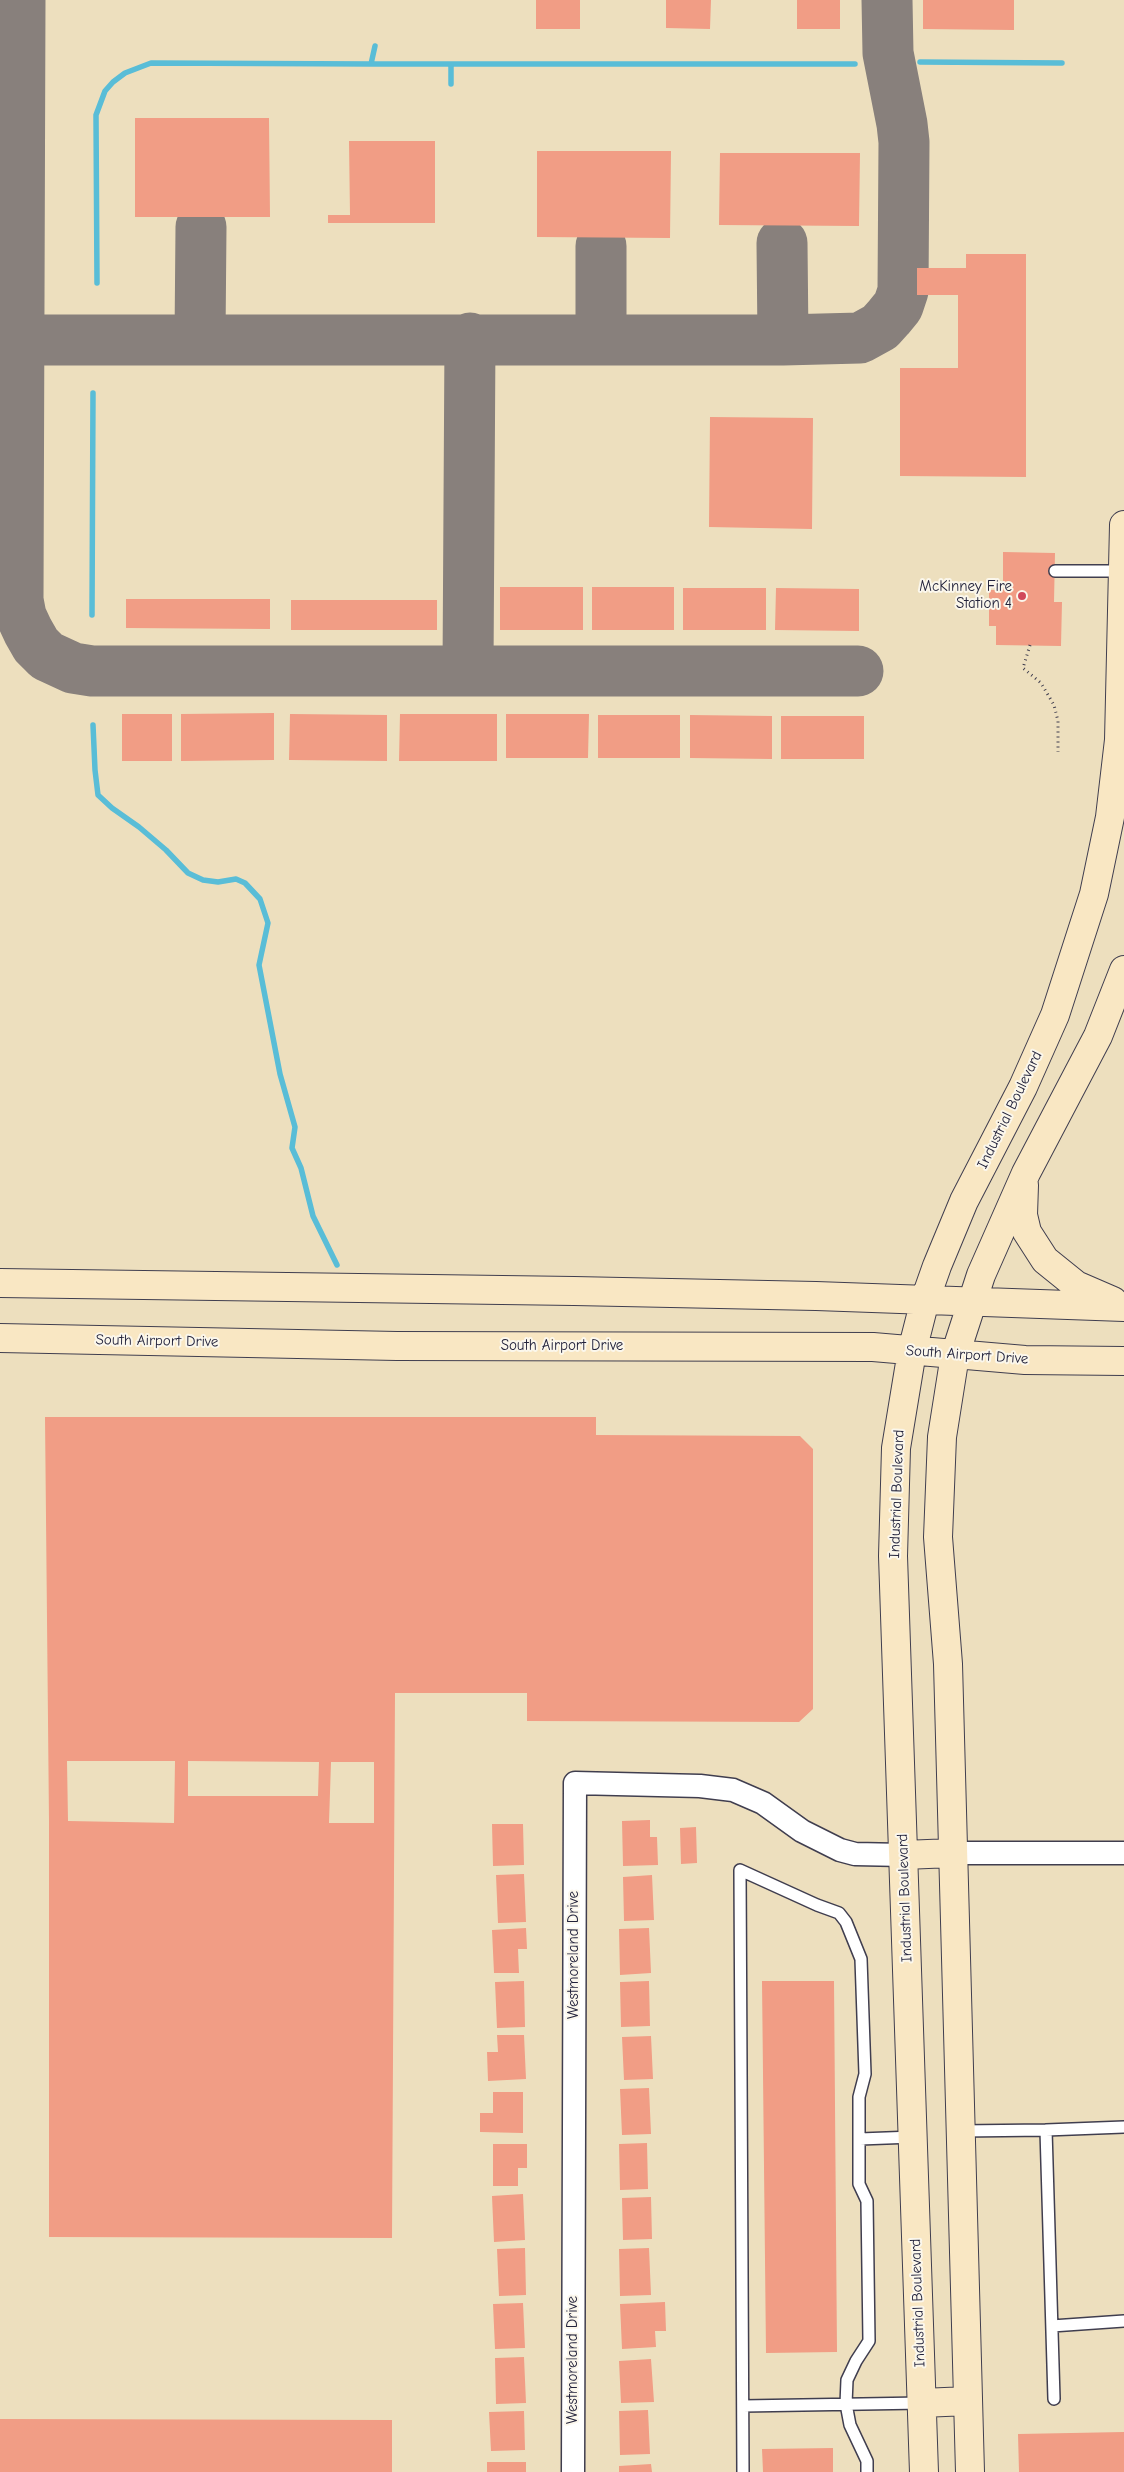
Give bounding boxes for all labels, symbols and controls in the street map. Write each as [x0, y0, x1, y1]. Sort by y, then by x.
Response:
place label: McKinney Fire Station 4 [919, 578, 1012, 613]
marker: McKinney Fire Station 4 [1016, 590, 1028, 602]
street label: Industrial Boulevard [974, 1048, 1046, 1172]
street label: South Airport Drive [95, 1331, 219, 1351]
street label: South Airport Drive [501, 1337, 623, 1355]
street label: South Airport Drive [905, 1342, 1029, 1368]
street label: Industrial Boulevard [886, 1429, 908, 1559]
street label: Industrial Boulevard [894, 1833, 916, 1963]
street label: Westmoreland Drive [565, 1891, 583, 2019]
street label: Industrial Boulevard [907, 2238, 929, 2368]
street label: Westmoreland Drive [564, 2296, 582, 2424]

